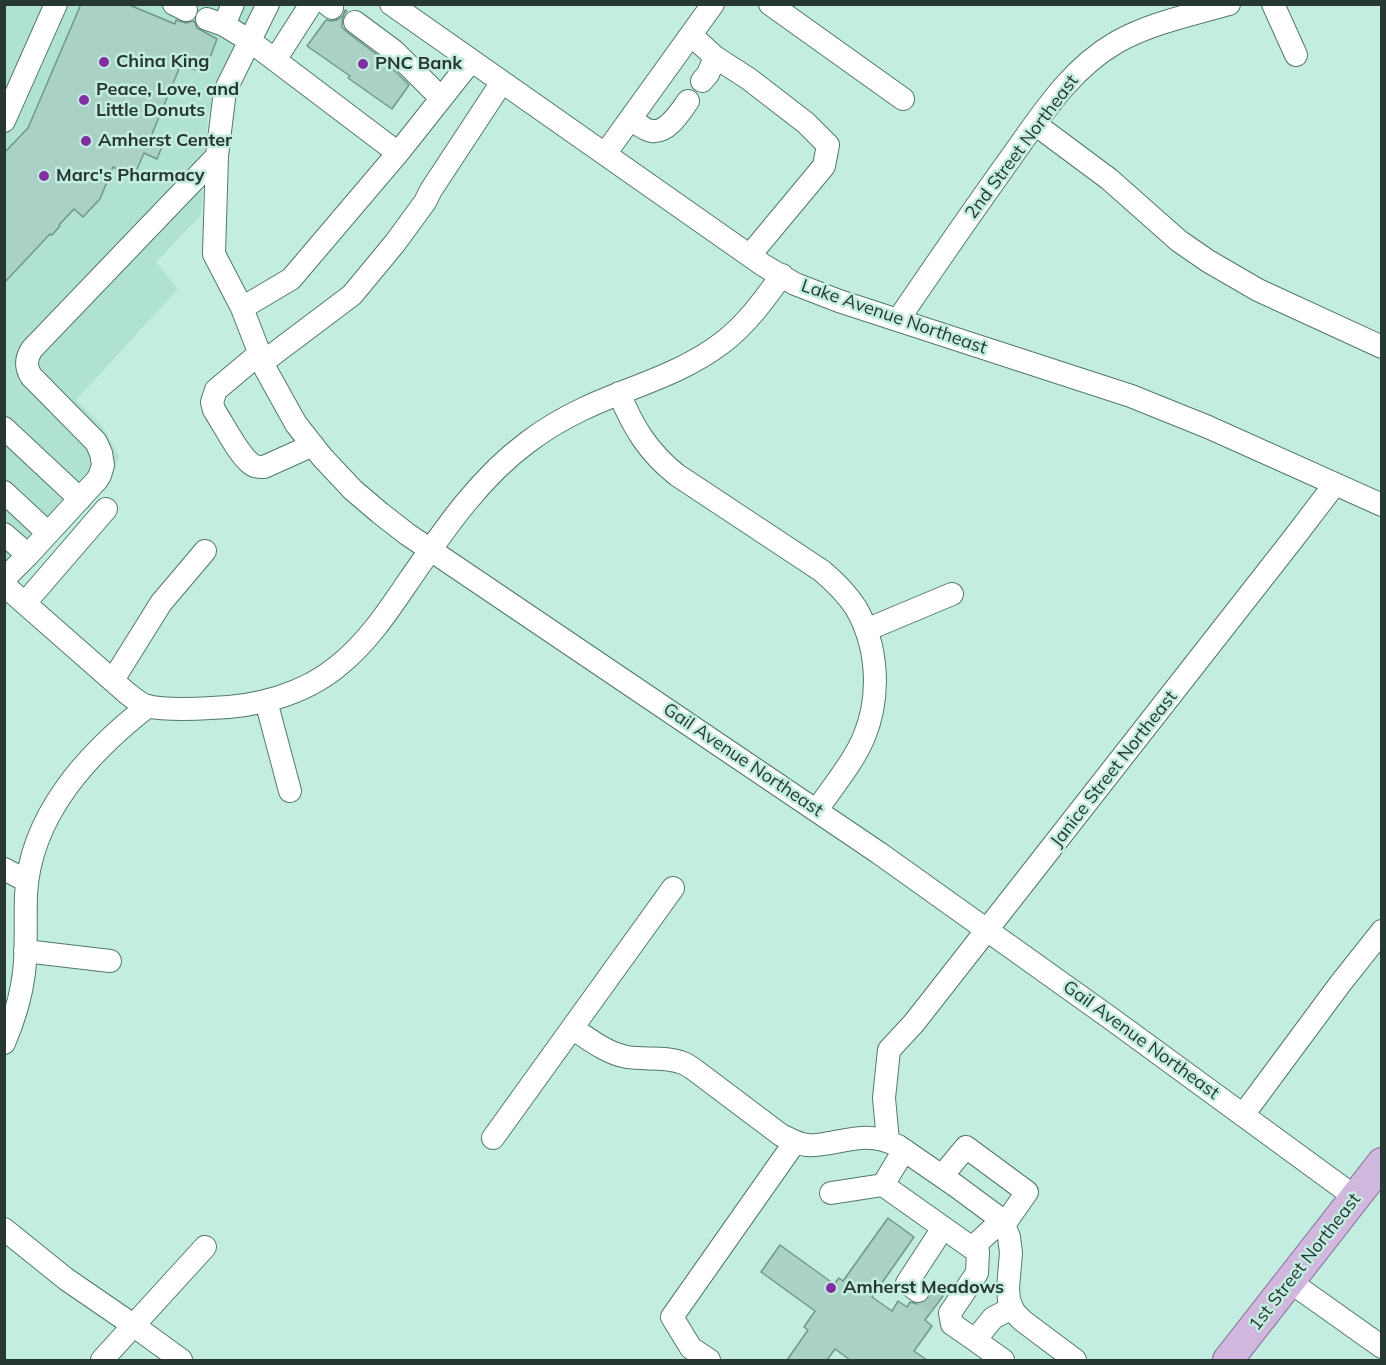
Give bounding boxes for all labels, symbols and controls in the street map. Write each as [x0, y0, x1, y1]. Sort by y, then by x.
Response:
place label: China King [116, 51, 210, 73]
place label: PNC Bank [375, 53, 462, 75]
marker: China King [97, 55, 111, 69]
marker: PNC Bank [356, 57, 370, 71]
street label: 2nd Street Northeast [961, 71, 1083, 223]
place label: Peace, Love, and Little Donuts [96, 79, 239, 122]
marker: Peace, Love, and Little Donuts [77, 93, 91, 107]
place label: Amherst Center [98, 130, 232, 152]
marker: Amherst Center [79, 134, 93, 148]
place label: Marc's Pharmacy [56, 165, 205, 187]
marker: Marc's Pharmacy [37, 169, 51, 183]
street label: Lake Avenue Northeast [798, 275, 990, 359]
street label: Janice Street Northeast [1046, 686, 1182, 852]
street label: Gail Avenue Northeast [659, 699, 827, 821]
street label: Gail Avenue Northeast [1059, 976, 1223, 1104]
street label: 1st Street Northeast [1245, 1189, 1365, 1335]
place label: Amherst Meadows [843, 1277, 1004, 1299]
marker: Amherst Meadows [824, 1281, 838, 1295]

